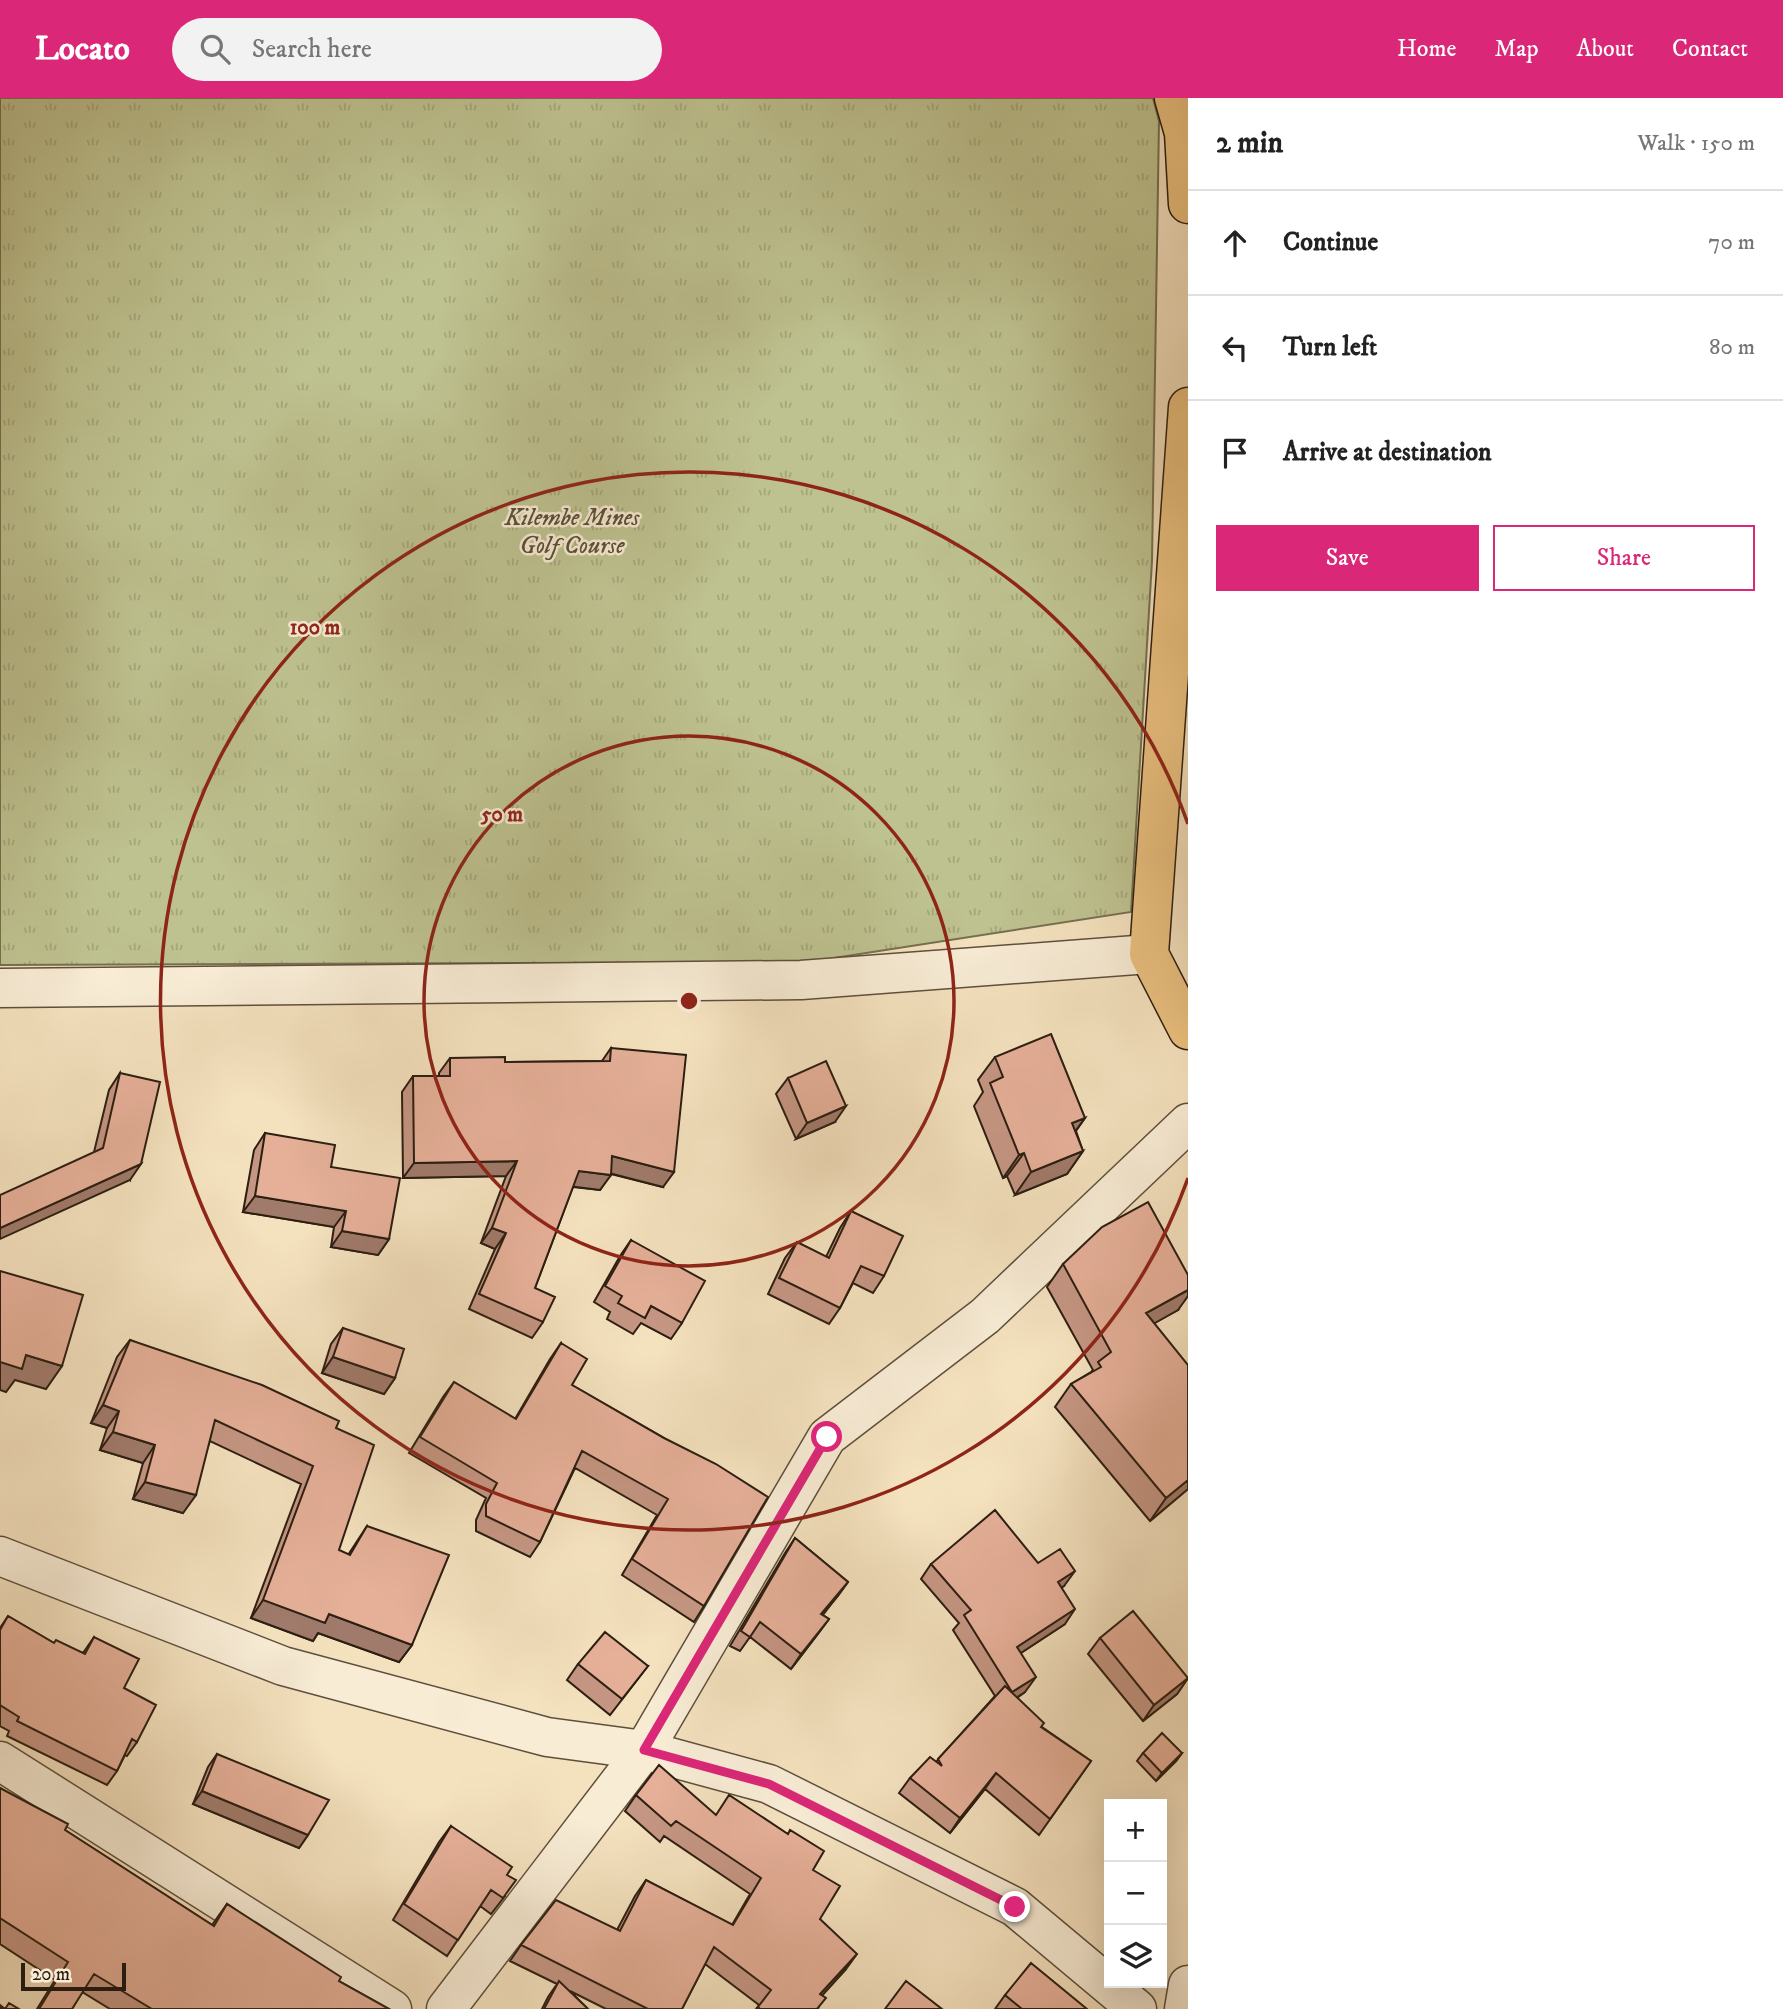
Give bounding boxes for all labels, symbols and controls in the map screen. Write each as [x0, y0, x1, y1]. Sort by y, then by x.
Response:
search box [172, 18, 662, 81]
text: Locato [35, 29, 130, 70]
icon: search [196, 30, 234, 68]
text: Search here [252, 33, 372, 66]
text: Home [1397, 34, 1456, 64]
text: Map [1494, 34, 1539, 64]
text: About [1577, 34, 1634, 64]
text: Contact [1672, 34, 1748, 64]
text: 2 min [1216, 125, 1283, 162]
text: Walk · 150 m [1638, 129, 1755, 158]
icon: ahead [1216, 224, 1254, 262]
text: Continue [1283, 226, 1378, 259]
text: 70 m [1708, 228, 1755, 257]
icon: left [1216, 329, 1254, 367]
text: Turn left [1283, 331, 1377, 364]
text: 80 m [1709, 333, 1755, 362]
icon: arrive [1216, 434, 1254, 472]
text: Arrive at destination [1283, 436, 1492, 469]
park label: Kilembe Mines Golf Course [504, 503, 640, 561]
button: Save [1216, 525, 1479, 591]
button: Share [1493, 525, 1755, 591]
text: 100 m [290, 615, 340, 641]
text: 50 m [480, 802, 523, 828]
centre of rings [677, 989, 701, 1013]
route start [811, 1421, 842, 1452]
map controls [1104, 1799, 1167, 1988]
button: + [1104, 1799, 1167, 1862]
button: − [1104, 1862, 1167, 1925]
route end [999, 1891, 1030, 1922]
button: layers [1104, 1925, 1167, 1988]
scale bar [21, 1960, 126, 1992]
text: 20 m [32, 1963, 70, 1986]

